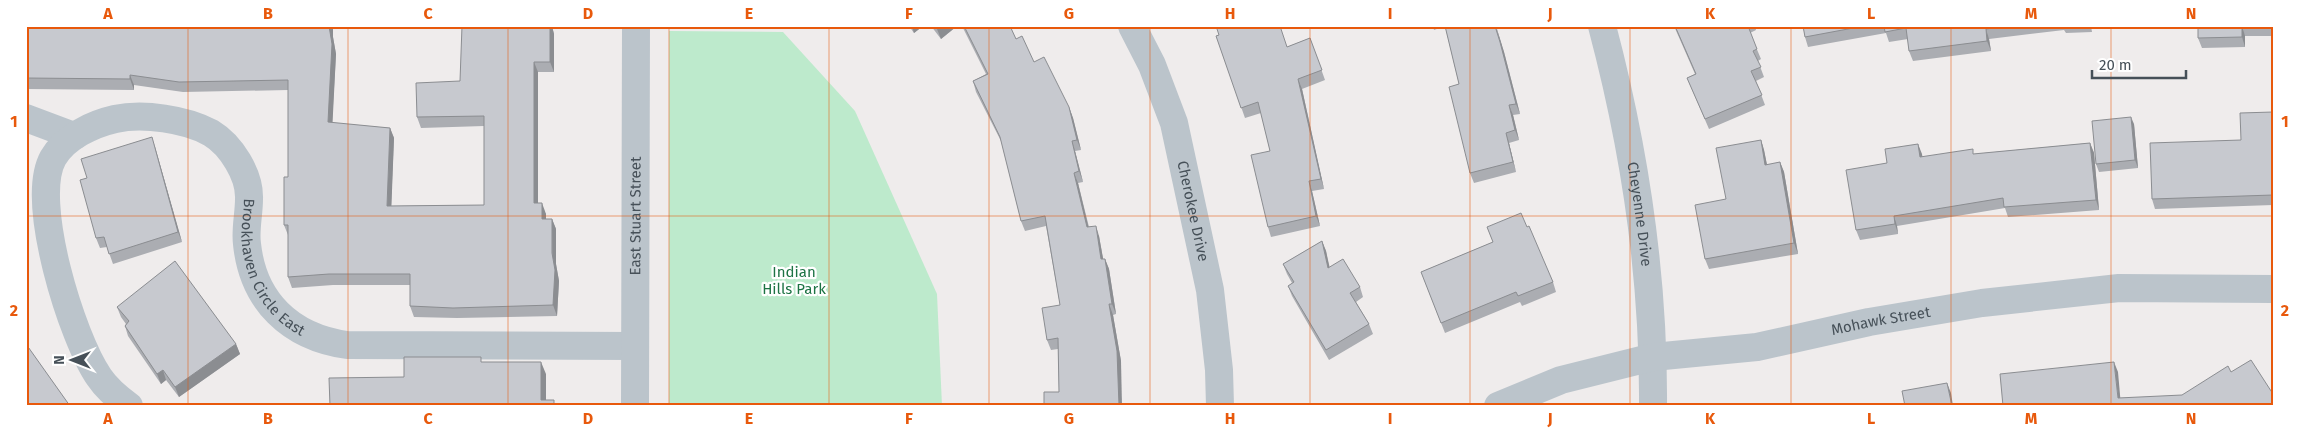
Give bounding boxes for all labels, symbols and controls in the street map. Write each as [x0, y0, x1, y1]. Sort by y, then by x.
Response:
text: A [102, 4, 113, 23]
text: B [263, 4, 273, 23]
text: C [423, 4, 433, 23]
text: D [583, 4, 593, 23]
text: E [745, 4, 753, 23]
text: F [905, 4, 913, 23]
text: G [1064, 4, 1074, 23]
text: H [1225, 4, 1235, 23]
text: I [1388, 4, 1392, 23]
text: J [1546, 4, 1553, 23]
text: K [1705, 4, 1716, 23]
text: L [1867, 4, 1875, 23]
text: M [2025, 4, 2038, 23]
text: N [2186, 4, 2196, 23]
scale bar [2092, 48, 2185, 80]
text: 20 m [2099, 56, 2132, 74]
text: 1 [10, 112, 18, 131]
text: 1 [2281, 112, 2289, 131]
street label: East Stuart Street [626, 156, 645, 275]
street label: Cherokee Drive [1173, 159, 1213, 263]
street label: Cheyenne Drive [1623, 160, 1655, 267]
street label: Brookhaven Circle East [237, 198, 309, 340]
park label: Indian Hills Park [762, 263, 826, 298]
text: 2 [10, 301, 18, 320]
text: 2 [2281, 301, 2289, 320]
street label: Mohawk Street [1829, 303, 1932, 339]
north arrow [48, 334, 98, 384]
text: N [51, 355, 68, 365]
text: A [102, 409, 113, 428]
text: B [263, 409, 273, 428]
text: C [423, 409, 433, 428]
text: D [583, 409, 593, 428]
text: E [745, 409, 753, 428]
text: F [905, 409, 913, 428]
text: G [1064, 409, 1074, 428]
text: H [1225, 409, 1235, 428]
text: I [1388, 409, 1392, 428]
text: J [1546, 409, 1553, 428]
text: K [1705, 409, 1716, 428]
text: L [1867, 409, 1875, 428]
text: M [2025, 409, 2038, 428]
text: N [2186, 409, 2196, 428]

